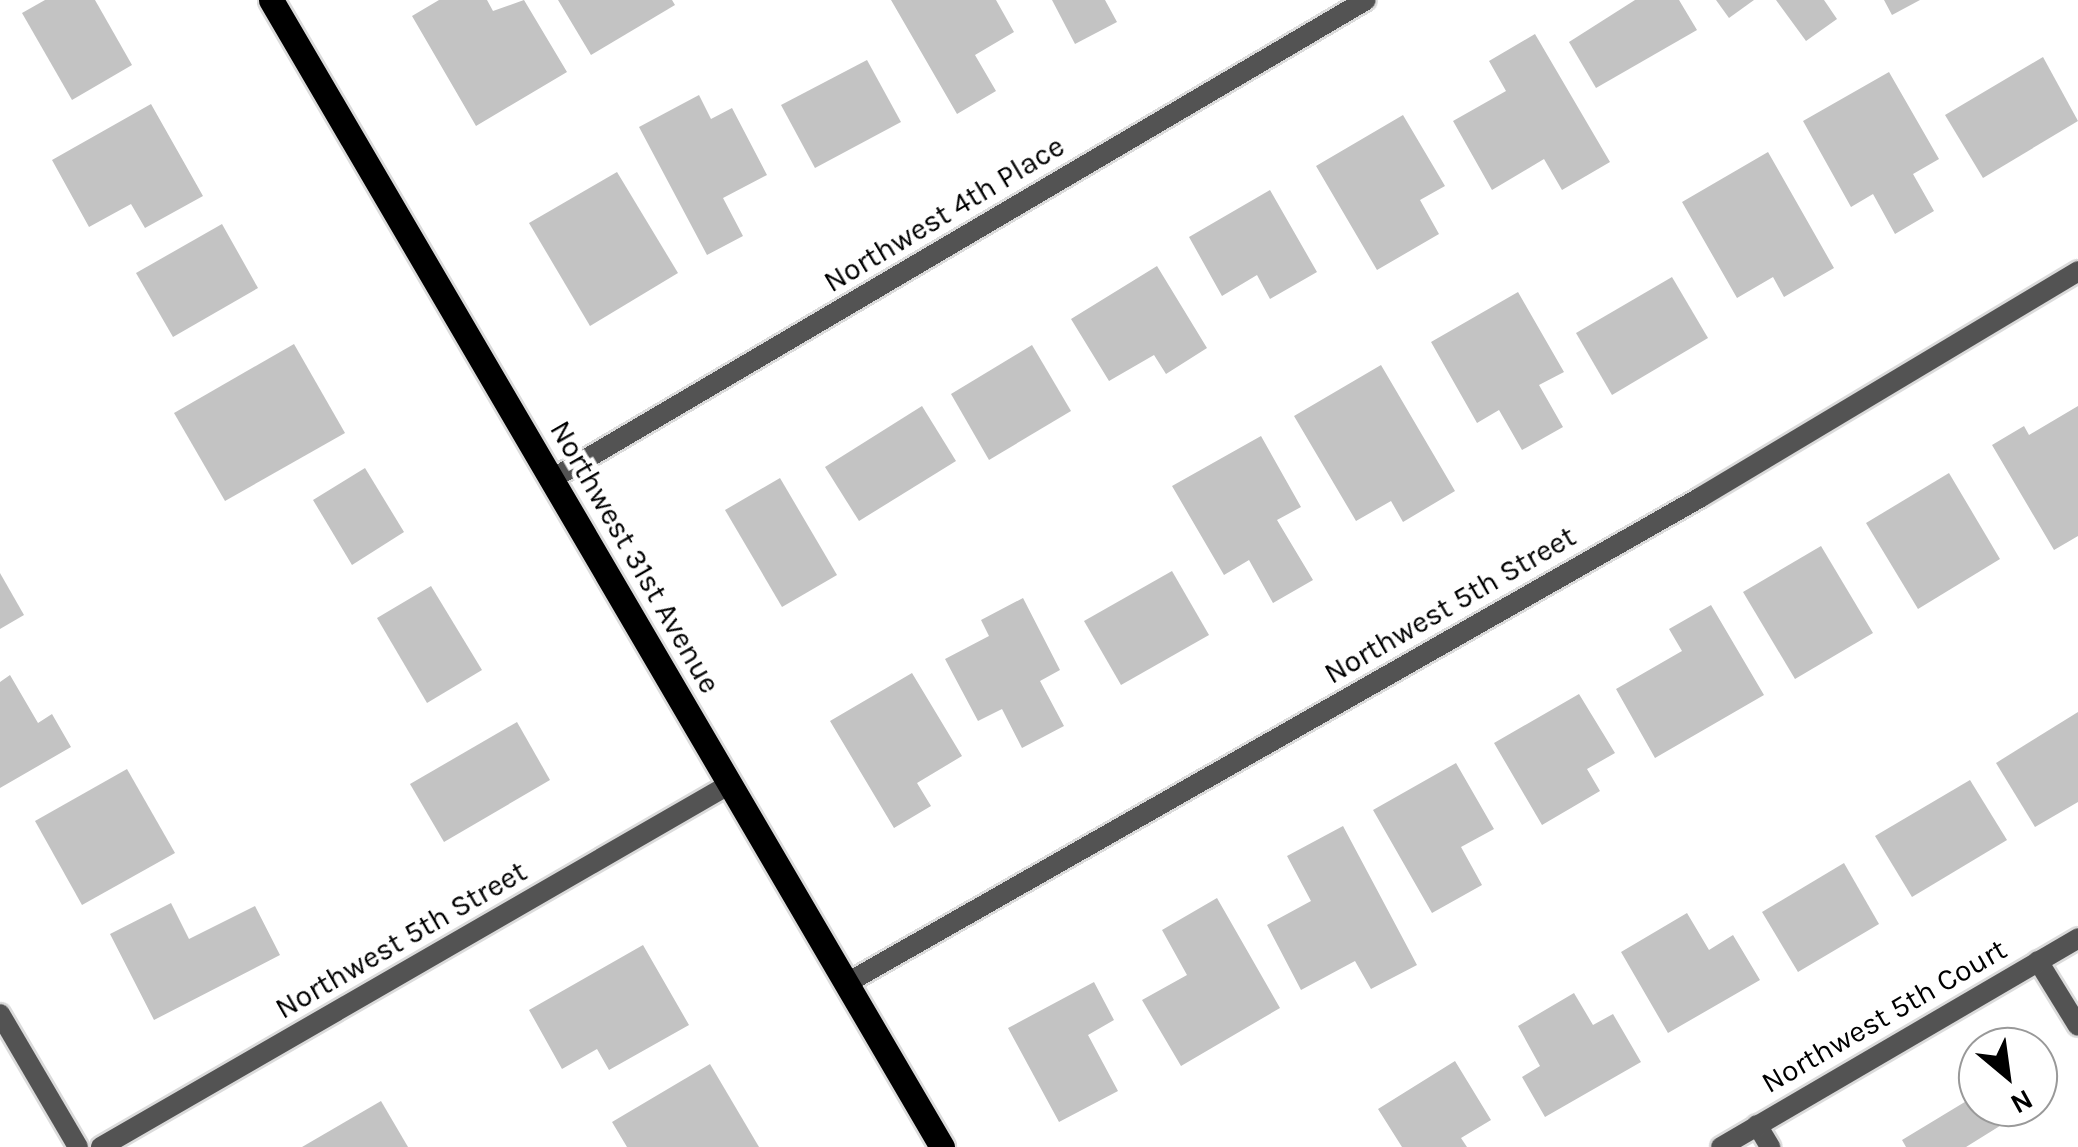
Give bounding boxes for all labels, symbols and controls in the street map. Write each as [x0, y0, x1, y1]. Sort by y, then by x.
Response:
street label: Northwest 4th Place [817, 128, 1071, 300]
street label: Northwest 31st Avenue [542, 414, 728, 700]
street label: Northwest 5th Street [1318, 518, 1582, 692]
street label: Northwest 5th Street [269, 853, 533, 1027]
street label: Northwest 5th Court [1755, 931, 2013, 1101]
north arrow [1958, 1027, 2058, 1127]
text: N [2005, 1083, 2039, 1121]

